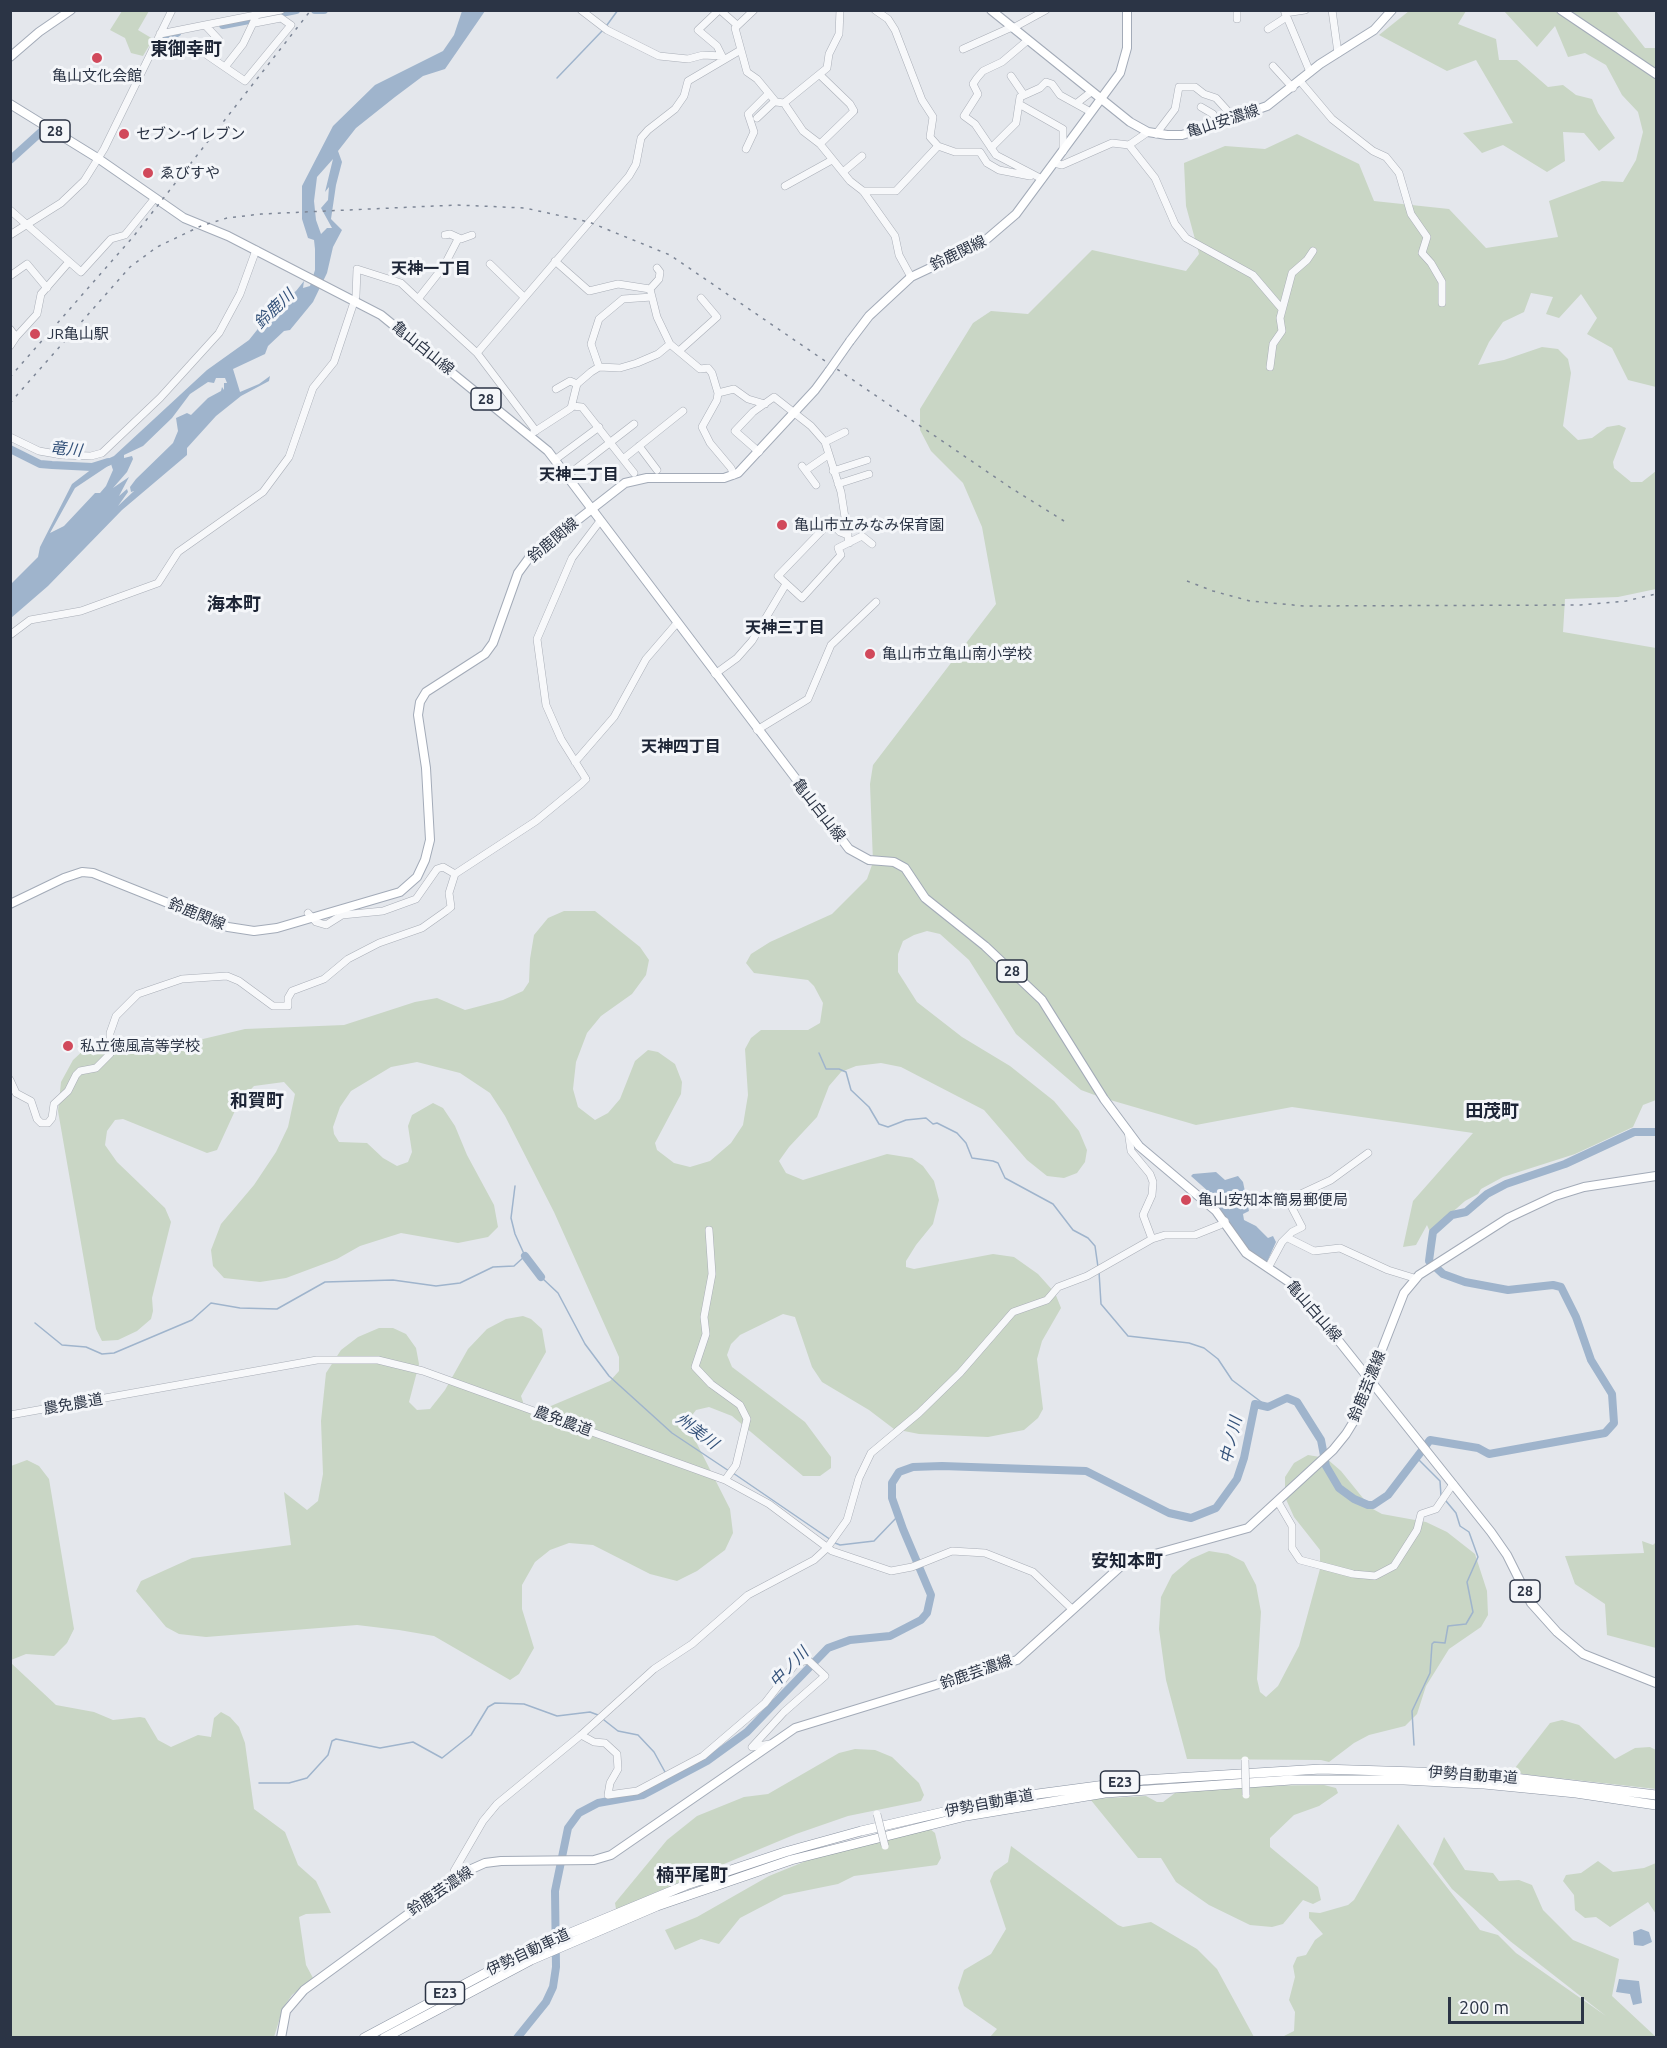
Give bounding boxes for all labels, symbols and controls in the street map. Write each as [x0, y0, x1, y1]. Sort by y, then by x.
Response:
district label: 東御幸町 [150, 38, 222, 60]
marker: 亀山文化会館 [90, 51, 104, 65]
place label: 亀山文化会館 [52, 67, 142, 85]
street label: 亀山安濃線 [1185, 101, 1261, 141]
road number: 28 [40, 120, 70, 142]
place label: セブン-イレブン [136, 125, 245, 143]
marker: セブン-イレブン [117, 127, 131, 141]
place label: ゑびすや [160, 164, 220, 182]
marker: ゑびすや [141, 166, 155, 180]
street label: 鈴鹿関線 [927, 232, 989, 274]
district label: 天神一丁目 [391, 259, 471, 279]
water label: 鈴鹿川 [250, 285, 298, 333]
street label: 亀山白山線 [388, 317, 458, 379]
place label: JR亀山駅 [47, 325, 109, 343]
marker: JR亀山駅 [28, 327, 42, 341]
road number: 28 [471, 388, 501, 410]
water label: 竜川 [49, 438, 83, 460]
district label: 天神二丁目 [539, 465, 619, 485]
street label: 鈴鹿関線 [524, 514, 582, 566]
place label: 亀山市立みなみ保育園 [794, 516, 944, 534]
marker: 亀山市立みなみ保育園 [775, 518, 789, 532]
district label: 海本町 [207, 593, 261, 615]
district label: 天神三丁目 [745, 618, 825, 638]
place label: 亀山市立亀山南小学校 [882, 645, 1032, 663]
marker: 亀山市立亀山南小学校 [863, 647, 877, 661]
district label: 天神四丁目 [641, 737, 721, 757]
street label: 亀山白山線 [789, 775, 849, 845]
street label: 鈴鹿関線 [166, 894, 228, 934]
road number: 28 [997, 960, 1027, 982]
place label: 私立徳風高等学校 [80, 1037, 200, 1055]
marker: 私立徳風高等学校 [61, 1039, 75, 1053]
district label: 和賀町 [230, 1090, 284, 1112]
district label: 田茂町 [1465, 1100, 1519, 1122]
place label: 亀山安知本簡易郵便局 [1198, 1191, 1348, 1209]
marker: 亀山安知本簡易郵便局 [1179, 1193, 1193, 1207]
street label: 亀山白山線 [1283, 1277, 1345, 1345]
street label: 鈴鹿芸濃線 [1345, 1348, 1389, 1424]
street label: 農免農道 [42, 1390, 104, 1418]
street label: 農免農道 [532, 1402, 594, 1440]
water label: 州美川 [672, 1409, 722, 1453]
water label: 中ノ川 [1216, 1414, 1246, 1466]
district label: 安知本町 [1091, 1550, 1163, 1572]
road number: 28 [1510, 1580, 1540, 1602]
water label: 中ノ川 [765, 1643, 813, 1691]
street label: 鈴鹿芸濃線 [938, 1651, 1014, 1693]
street label: 伊勢自動車道 [1427, 1763, 1519, 1787]
road number: E23 [1100, 1771, 1140, 1793]
street label: 伊勢自動車道 [943, 1786, 1035, 1820]
street label: 鈴鹿芸濃線 [404, 1863, 476, 1919]
district label: 楠平尾町 [656, 1864, 728, 1886]
street label: 伊勢自動車道 [483, 1925, 573, 1979]
road number: E23 [426, 1982, 464, 2004]
scale bar [1451, 1985, 1588, 2023]
text: 200 m [1459, 1997, 1509, 2017]

